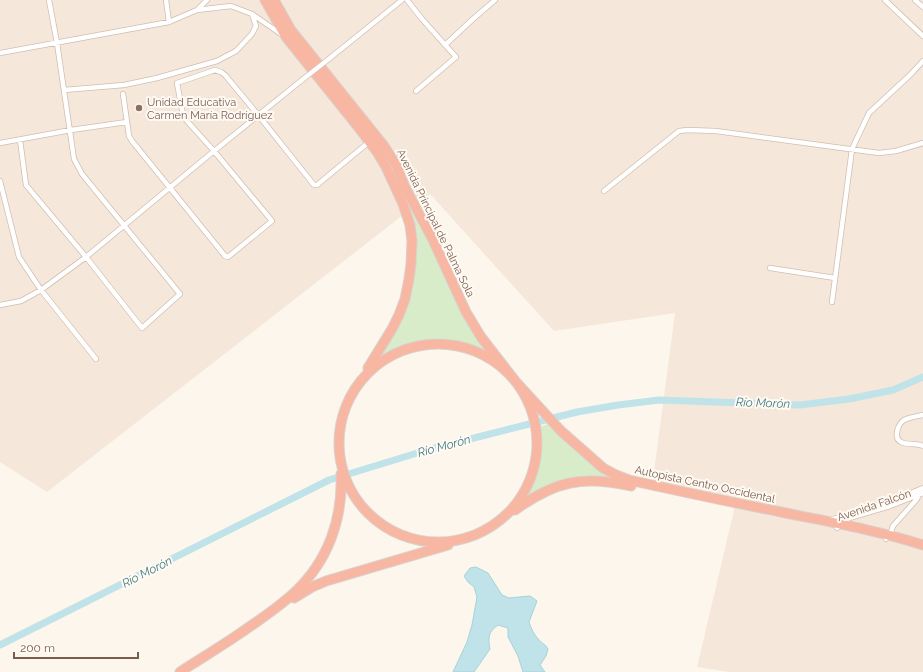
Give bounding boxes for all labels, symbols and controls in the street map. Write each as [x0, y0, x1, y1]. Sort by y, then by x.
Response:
place label: Unidad Educativa Carmen María Rodríguez [147, 96, 273, 122]
marker: Unidad Educativa Carmen María Rodríguez [134, 103, 144, 113]
street label: Avenida Principal de Palma Sola [394, 147, 477, 299]
water label: Río Morón [736, 395, 791, 411]
water label: Río Morón [416, 432, 472, 460]
street label: Autopista Centro Occidental [634, 463, 776, 506]
street label: Avenida Falcón [835, 487, 913, 524]
water label: Río Morón [120, 553, 175, 591]
scale bar [14, 634, 138, 660]
text: 200 m [20, 641, 55, 655]

